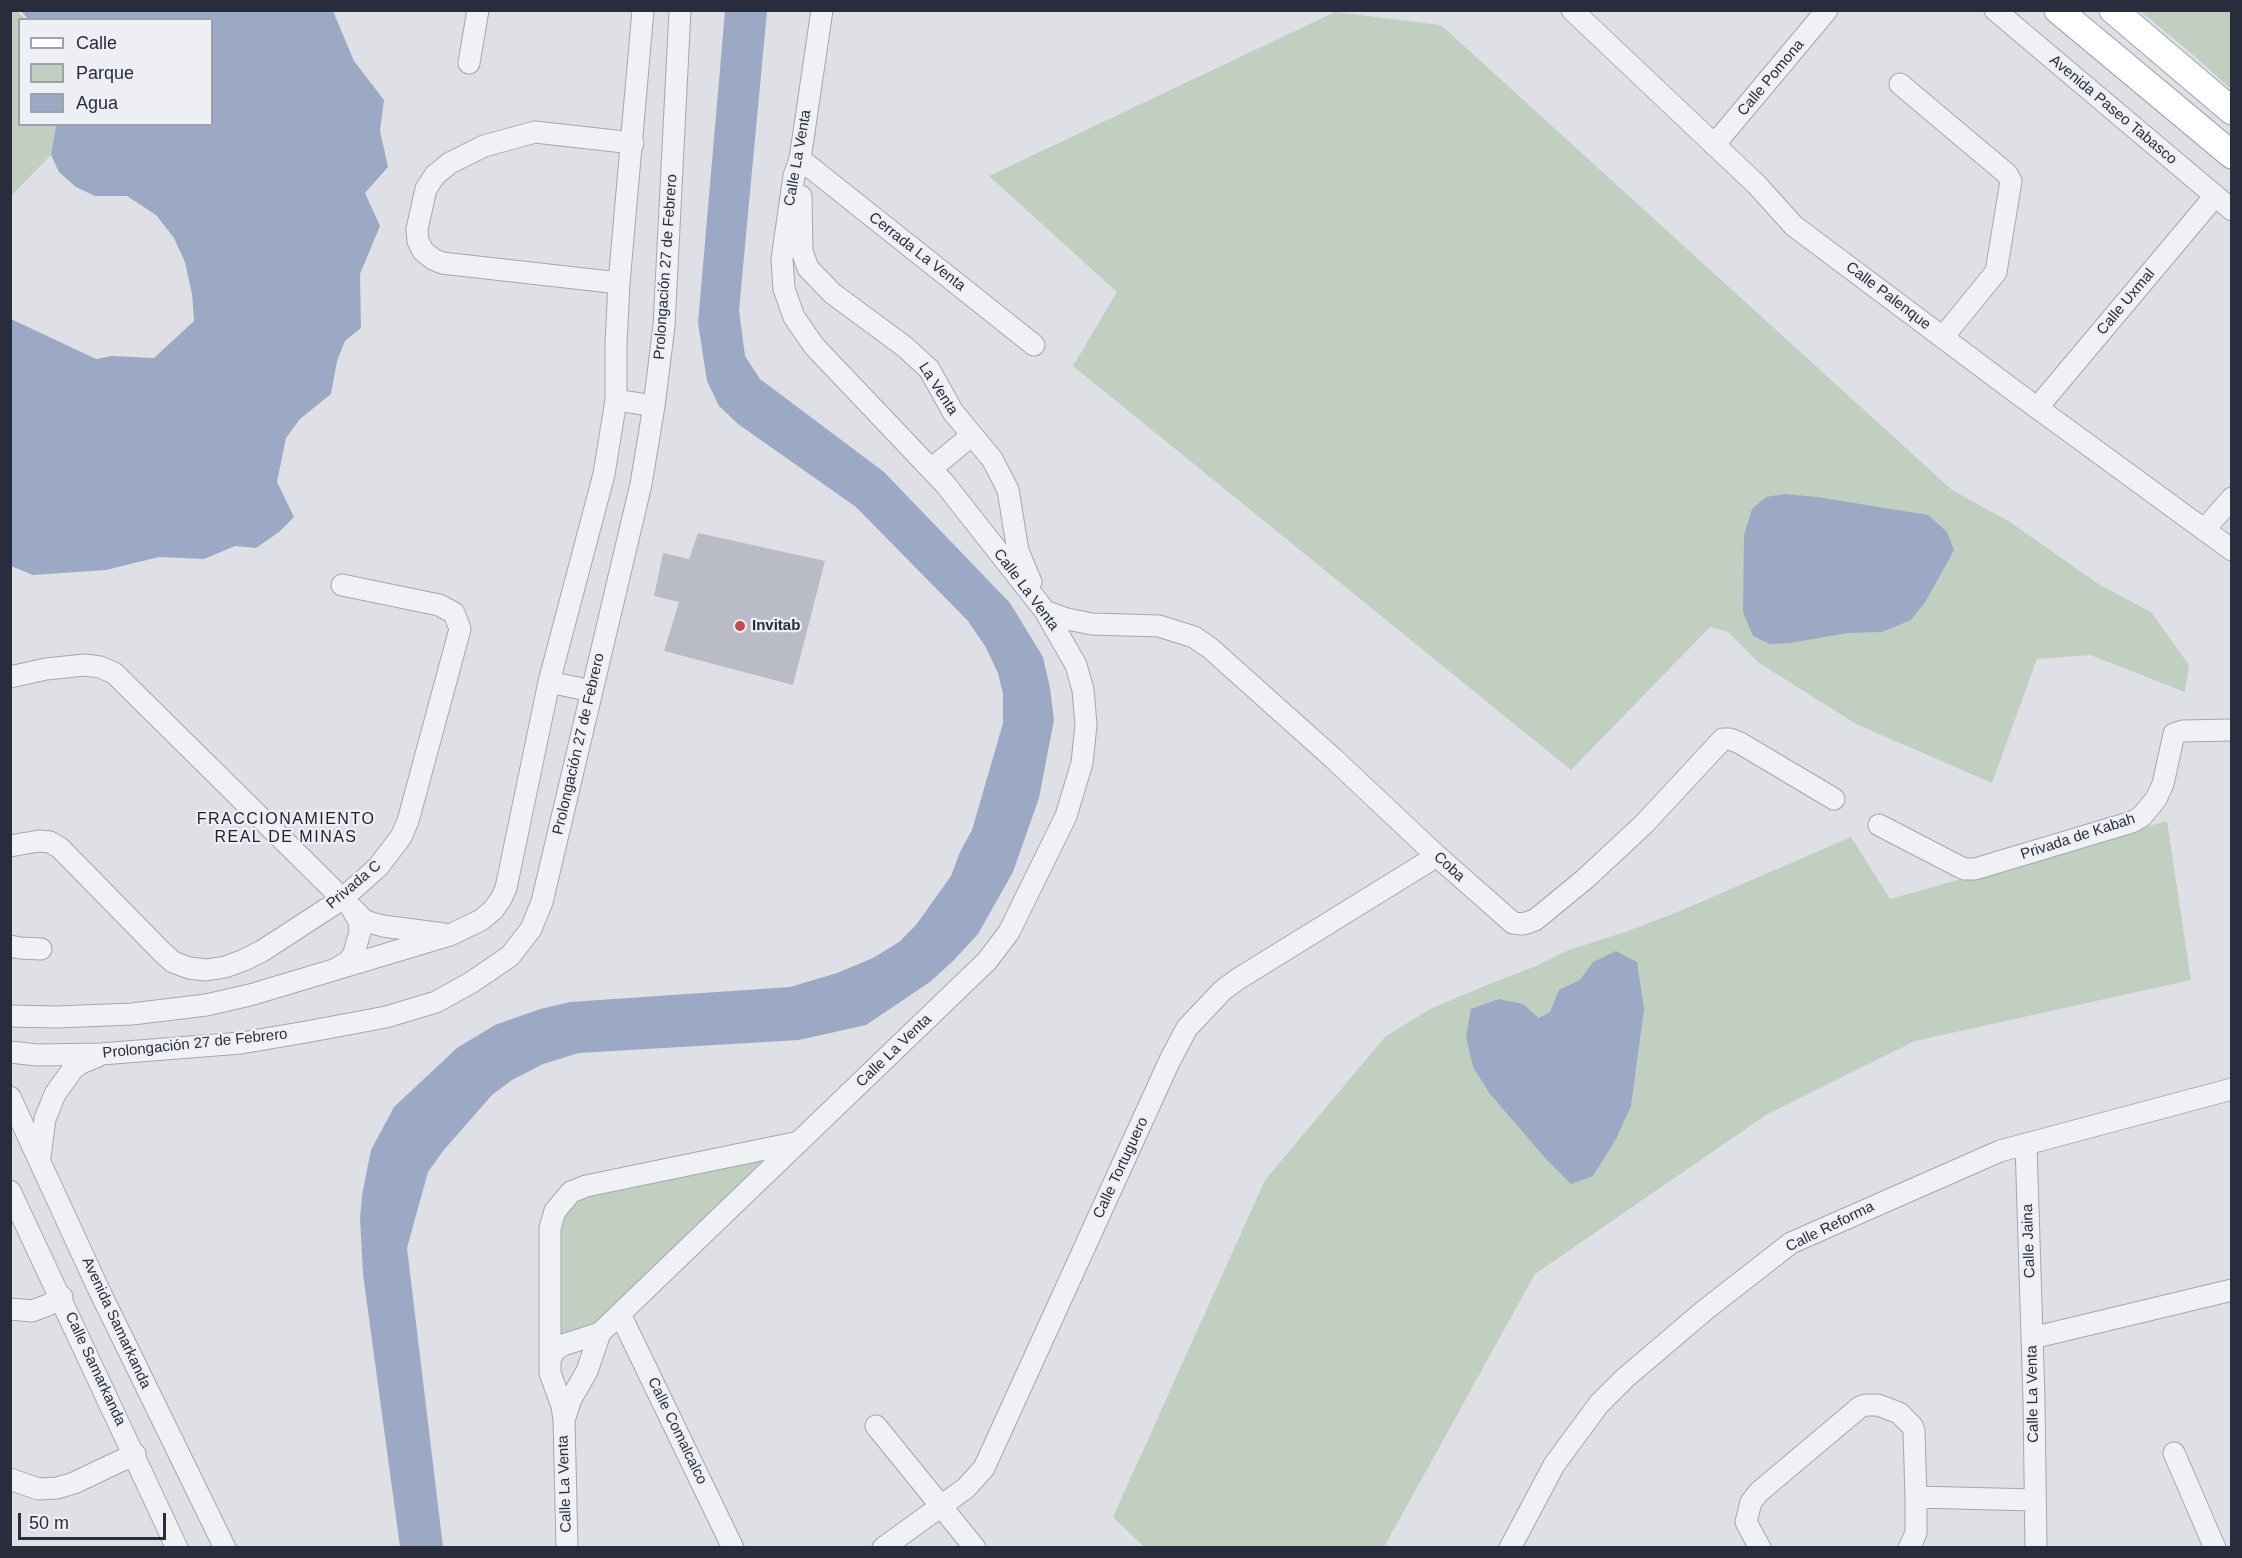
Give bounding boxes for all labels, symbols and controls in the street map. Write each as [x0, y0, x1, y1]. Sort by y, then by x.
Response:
legend [18, 18, 213, 126]
text: Calle [76, 33, 117, 53]
street label: Calle Pomona [1734, 36, 1808, 120]
street label: Avenida Paseo Tabasco [2046, 51, 2180, 169]
text: Parque [76, 63, 134, 83]
text: Agua [76, 93, 118, 113]
street label: Calle La Venta [781, 108, 815, 208]
street label: Prolongación 27 de Febrero [651, 174, 681, 360]
street label: Cerrada La Venta [865, 209, 969, 295]
street label: Calle Palenque [1842, 258, 1934, 334]
street label: Calle Uxmal [2093, 265, 2159, 339]
street label: La Venta [914, 359, 962, 419]
street label: Calle La Venta [989, 546, 1063, 634]
place label: Invitab [752, 617, 800, 635]
marker: Invitab [733, 619, 747, 633]
street label: Prolongación 27 de Febrero [549, 651, 609, 837]
district label: FRACCIONAMIENTO REAL DE MINAS [197, 810, 375, 848]
street label: Privada de Kabah [2019, 810, 2137, 864]
street label: Coba [1430, 848, 1468, 886]
street label: Privada C [323, 857, 385, 913]
street label: Calle La Venta [853, 1011, 935, 1091]
street label: Prolongación 27 de Febrero [102, 1025, 288, 1063]
street label: Calle Tortuguero [1090, 1114, 1152, 1222]
street label: Calle Reforma [1783, 1198, 1877, 1256]
street label: Calle Jaina [2019, 1204, 2039, 1278]
street label: Avenida Samarkanda [78, 1254, 154, 1392]
street label: Calle Samarkanda [61, 1309, 129, 1429]
street label: Calle La Venta [2023, 1345, 2043, 1443]
street label: Calle Comalcalco [643, 1375, 711, 1487]
street label: Calle La Venta [554, 1435, 576, 1533]
scale bar [21, 1501, 170, 1539]
text: 50 m [29, 1513, 69, 1533]

